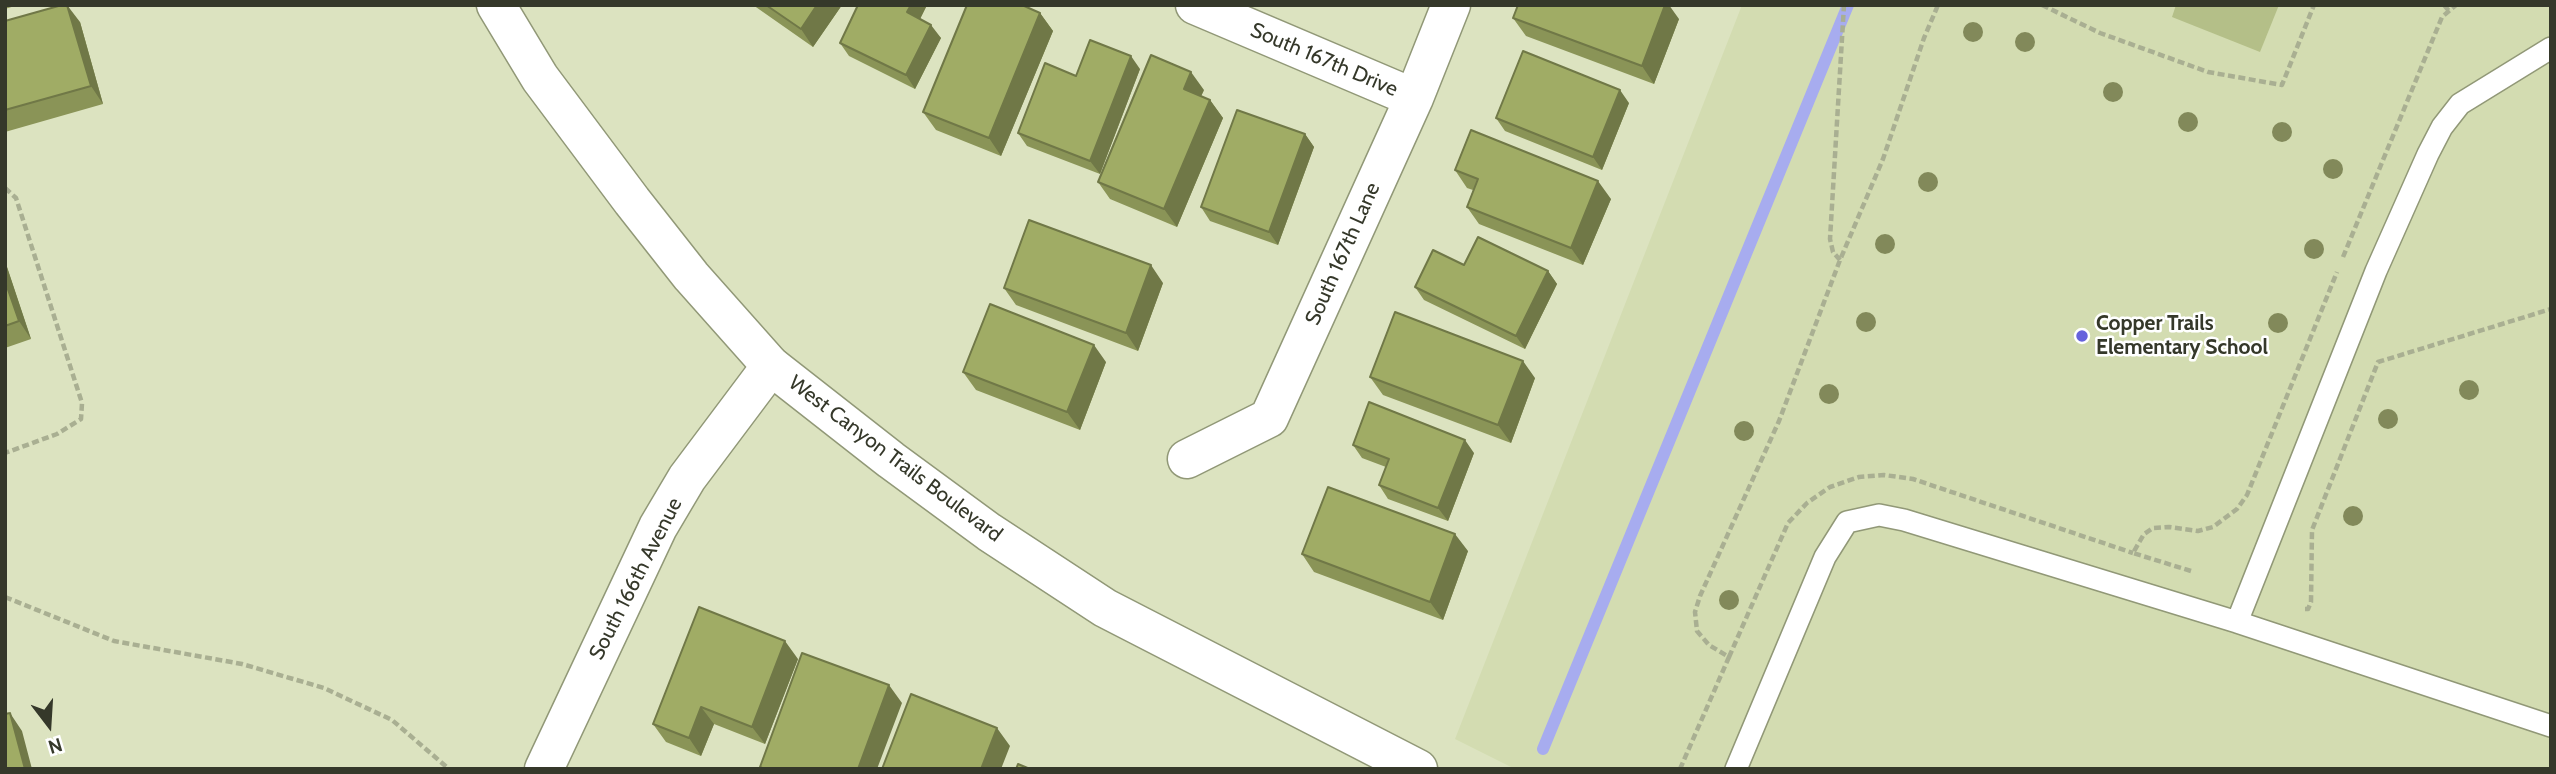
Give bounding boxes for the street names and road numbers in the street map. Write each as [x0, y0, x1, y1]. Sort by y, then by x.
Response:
street label: South 167th Drive [1247, 18, 1401, 102]
street label: South 167th Lane [1300, 179, 1386, 329]
street label: West Canyon Trails Boulevard [783, 370, 1007, 548]
street label: South 166th Avenue [584, 494, 688, 664]

